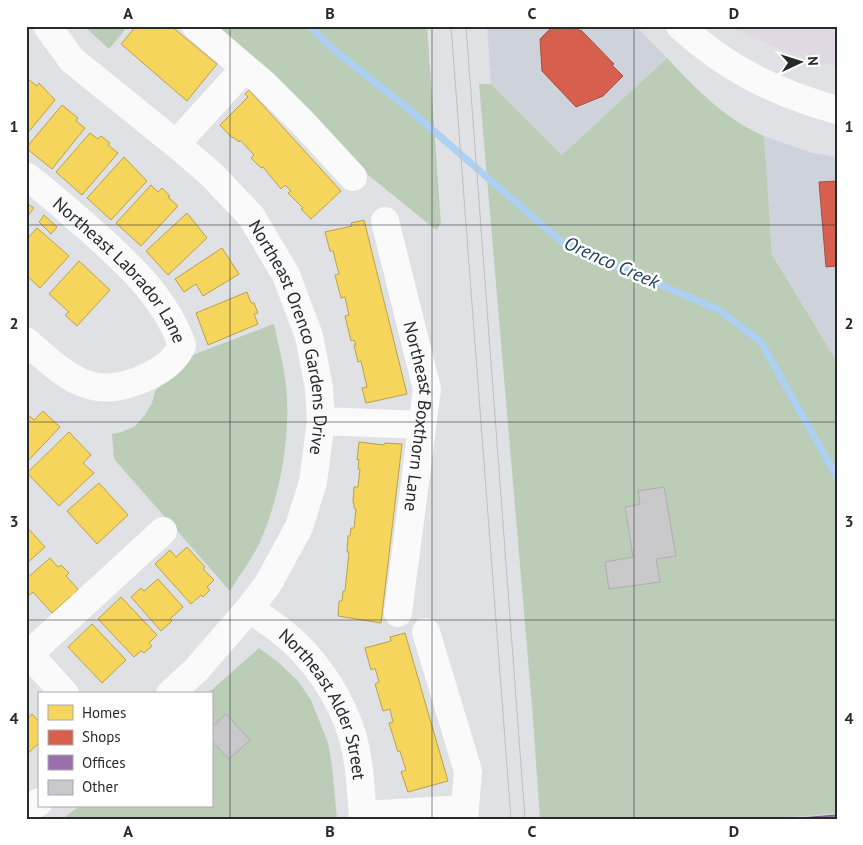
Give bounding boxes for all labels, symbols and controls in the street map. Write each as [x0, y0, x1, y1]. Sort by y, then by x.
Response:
text: A [123, 3, 133, 23]
text: B [325, 3, 335, 23]
text: C [528, 3, 537, 23]
text: D [729, 3, 739, 23]
north arrow [776, 38, 826, 88]
text: N [804, 56, 822, 66]
text: 1 [9, 116, 19, 136]
text: 1 [844, 116, 854, 136]
street label: Northeast Labrador Lane [49, 191, 192, 346]
street label: Northeast Orenco Gardens Drive [244, 215, 333, 457]
water label: Orenco Creek [561, 230, 665, 294]
text: 2 [9, 313, 19, 333]
text: 2 [844, 313, 854, 333]
street label: Northeast Boxthorn Lane [399, 318, 438, 513]
text: 3 [9, 511, 19, 531]
text: 3 [844, 511, 854, 531]
street label: Northeast Alder Street [274, 623, 371, 781]
legend [38, 692, 212, 808]
text: Homes [82, 703, 126, 722]
text: 4 [9, 708, 19, 728]
text: 4 [844, 708, 854, 728]
text: Shops [82, 727, 121, 746]
text: Offices [82, 753, 126, 772]
text: Other [82, 777, 118, 796]
text: A [123, 821, 133, 841]
text: B [325, 821, 335, 841]
text: C [528, 821, 537, 841]
text: D [729, 821, 739, 841]

